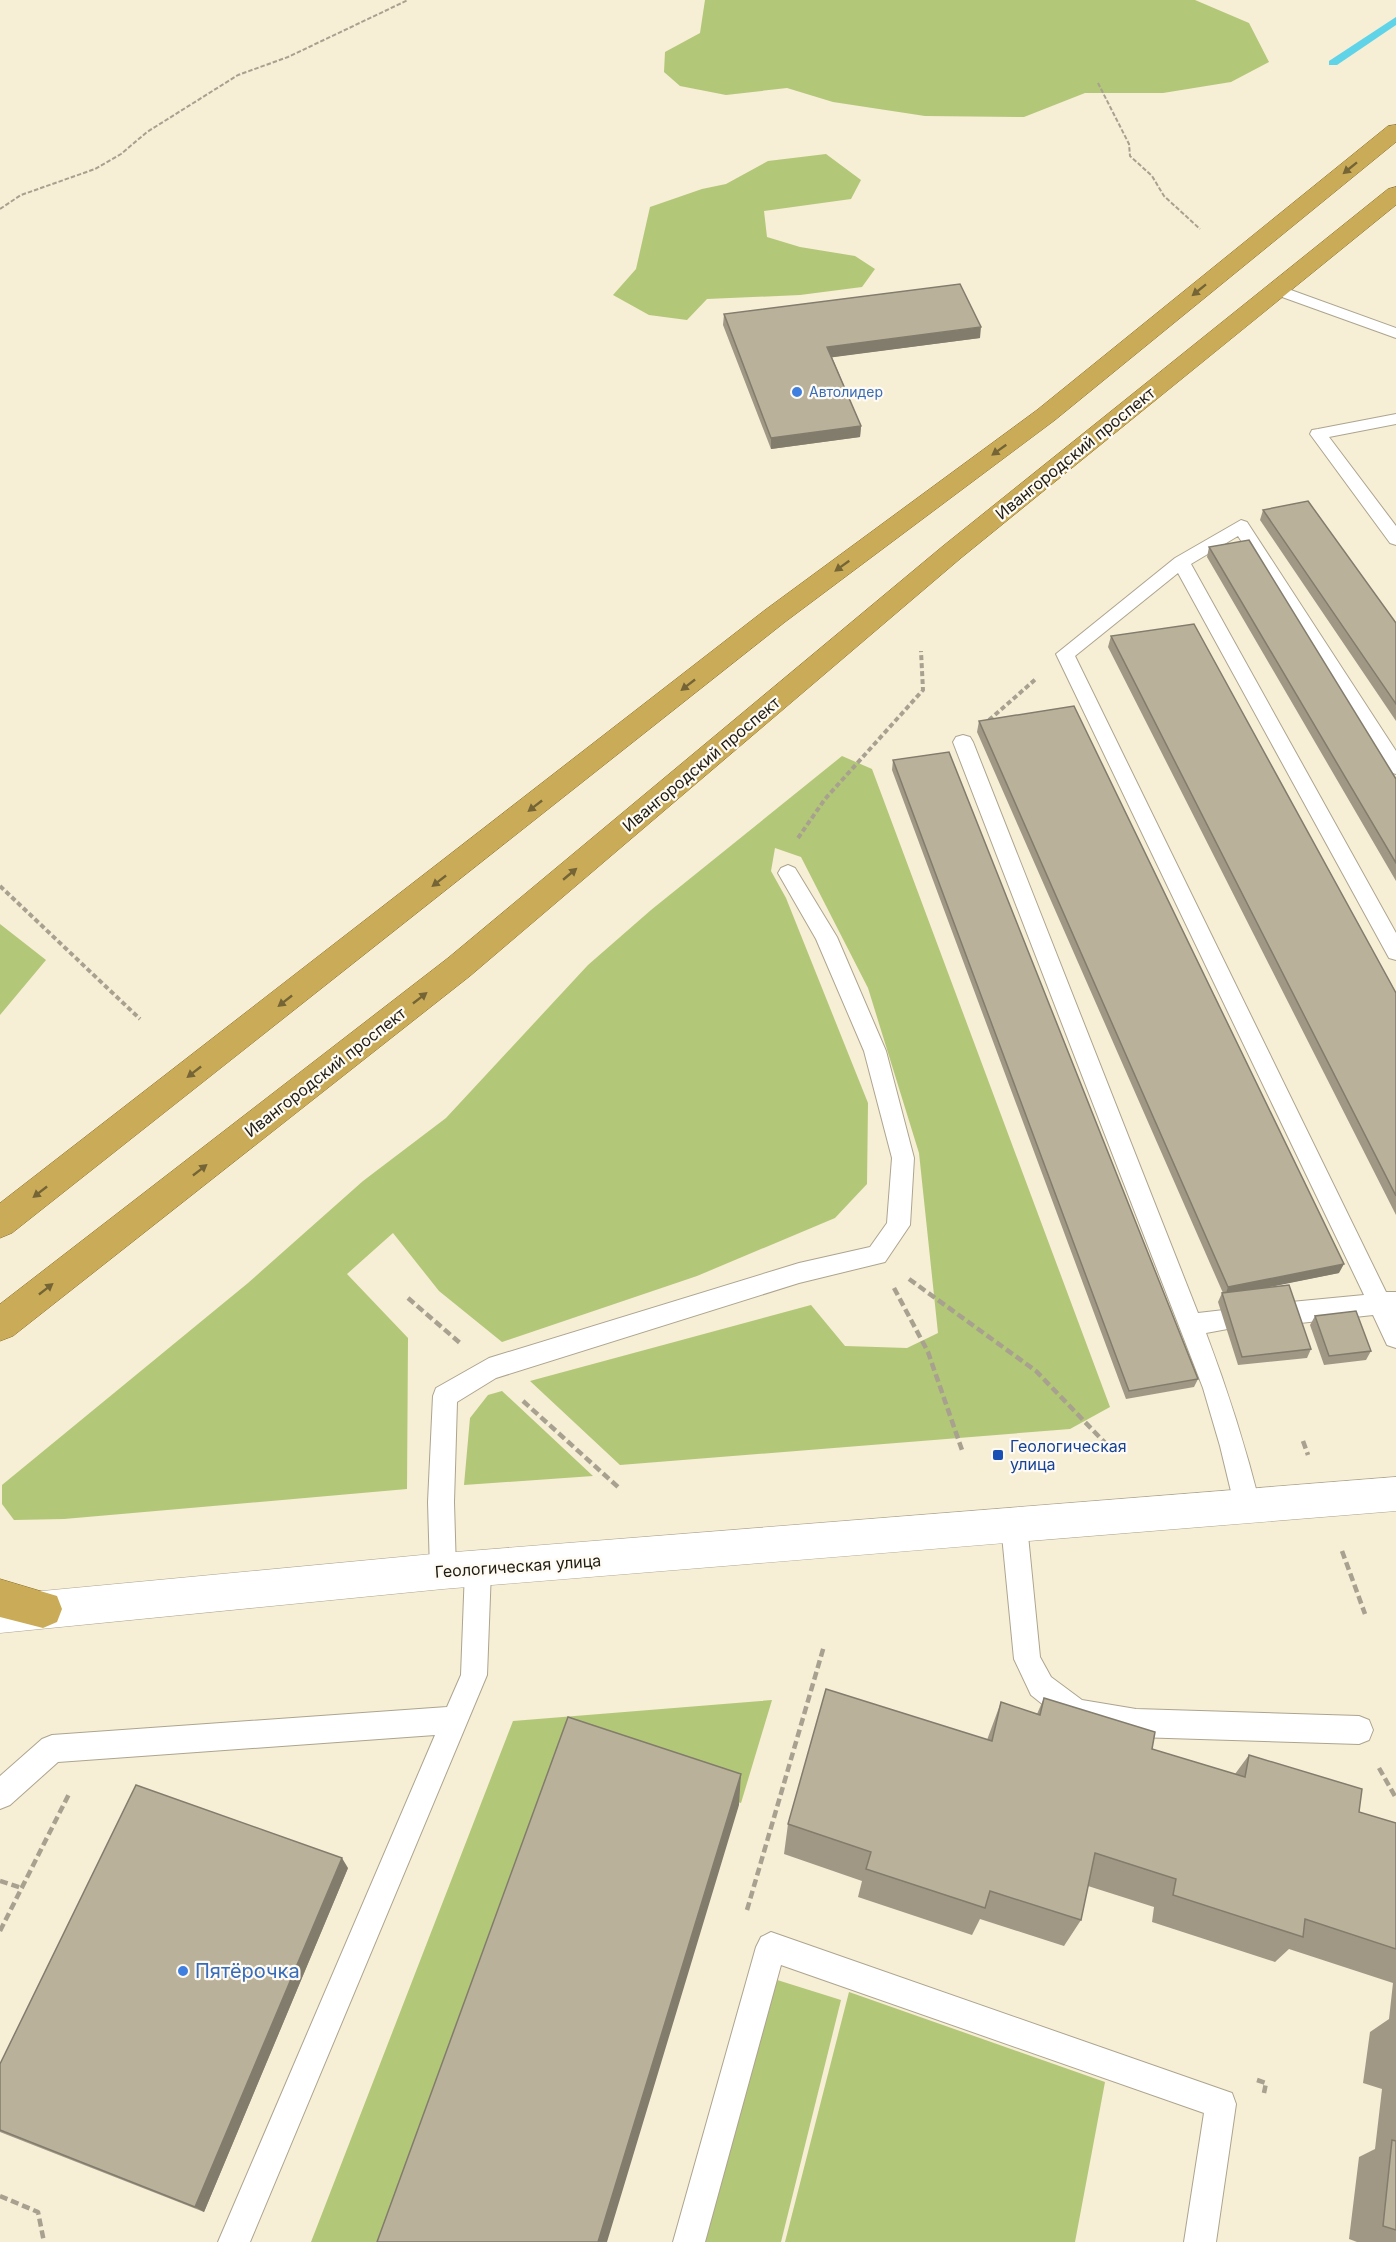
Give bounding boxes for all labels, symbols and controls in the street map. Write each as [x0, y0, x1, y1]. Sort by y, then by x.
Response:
one-way arrow [1343, 161, 1358, 173]
one-way arrow [1191, 284, 1207, 297]
street label: Ивангородский проспект [991, 382, 1159, 523]
place label: Автолидер [809, 383, 883, 400]
marker: Автолидер [790, 385, 804, 399]
one-way arrow [992, 444, 1008, 456]
one-way arrow [835, 560, 851, 572]
one-way arrow [680, 678, 696, 691]
street label: Ивангородский проспект [618, 692, 784, 836]
one-way arrow [527, 799, 543, 812]
one-way arrow [562, 867, 578, 880]
one-way arrow [431, 874, 447, 887]
one-way arrow [412, 992, 427, 1004]
one-way arrow [277, 994, 293, 1007]
street label: Ивангородский проспект [240, 1002, 410, 1141]
one-way arrow [186, 1065, 202, 1078]
one-way arrow [192, 1163, 208, 1176]
one-way arrow [33, 1185, 48, 1197]
one-way arrow [38, 1283, 54, 1296]
place label: Геологическая улица [1010, 1436, 1127, 1474]
marker: Геологическая улица [991, 1448, 1005, 1462]
street label: Геологическая улица [434, 1550, 602, 1582]
place label: Пятёрочка [195, 1959, 300, 1983]
marker: Пятёрочка [176, 1964, 190, 1978]

